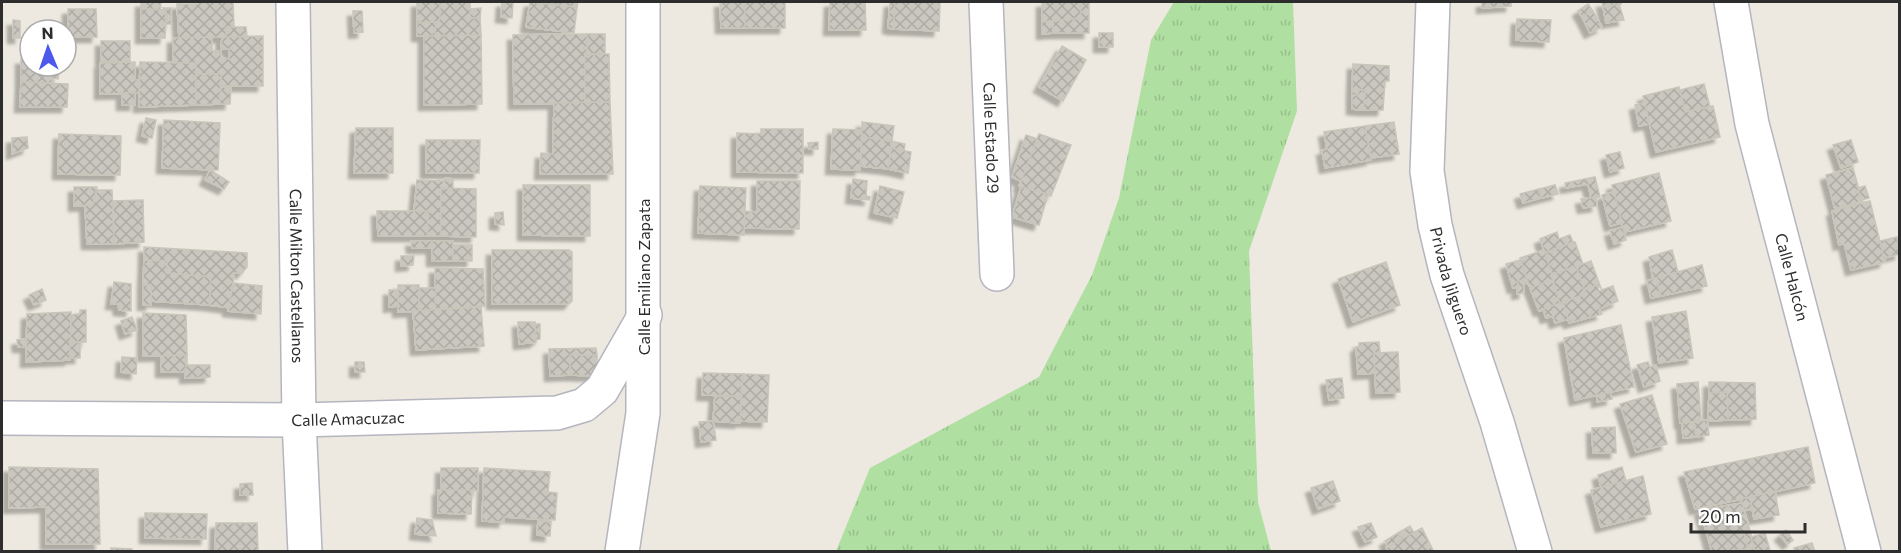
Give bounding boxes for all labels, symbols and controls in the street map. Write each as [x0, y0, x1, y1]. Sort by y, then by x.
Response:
north arrow [18, 18, 78, 78]
text: N [41, 23, 54, 42]
street label: Calle Estado 29 [980, 82, 1004, 194]
street label: Calle Milton Castellanos [287, 188, 308, 363]
street label: Calle Emiliano Zapata [634, 199, 653, 355]
street label: Privada Jilguero [1427, 225, 1477, 338]
street label: Calle Halcón [1772, 231, 1813, 323]
street label: Calle Amacuzac [291, 407, 405, 429]
scale bar [1691, 496, 1805, 534]
text: 20 m [1700, 505, 1741, 527]

